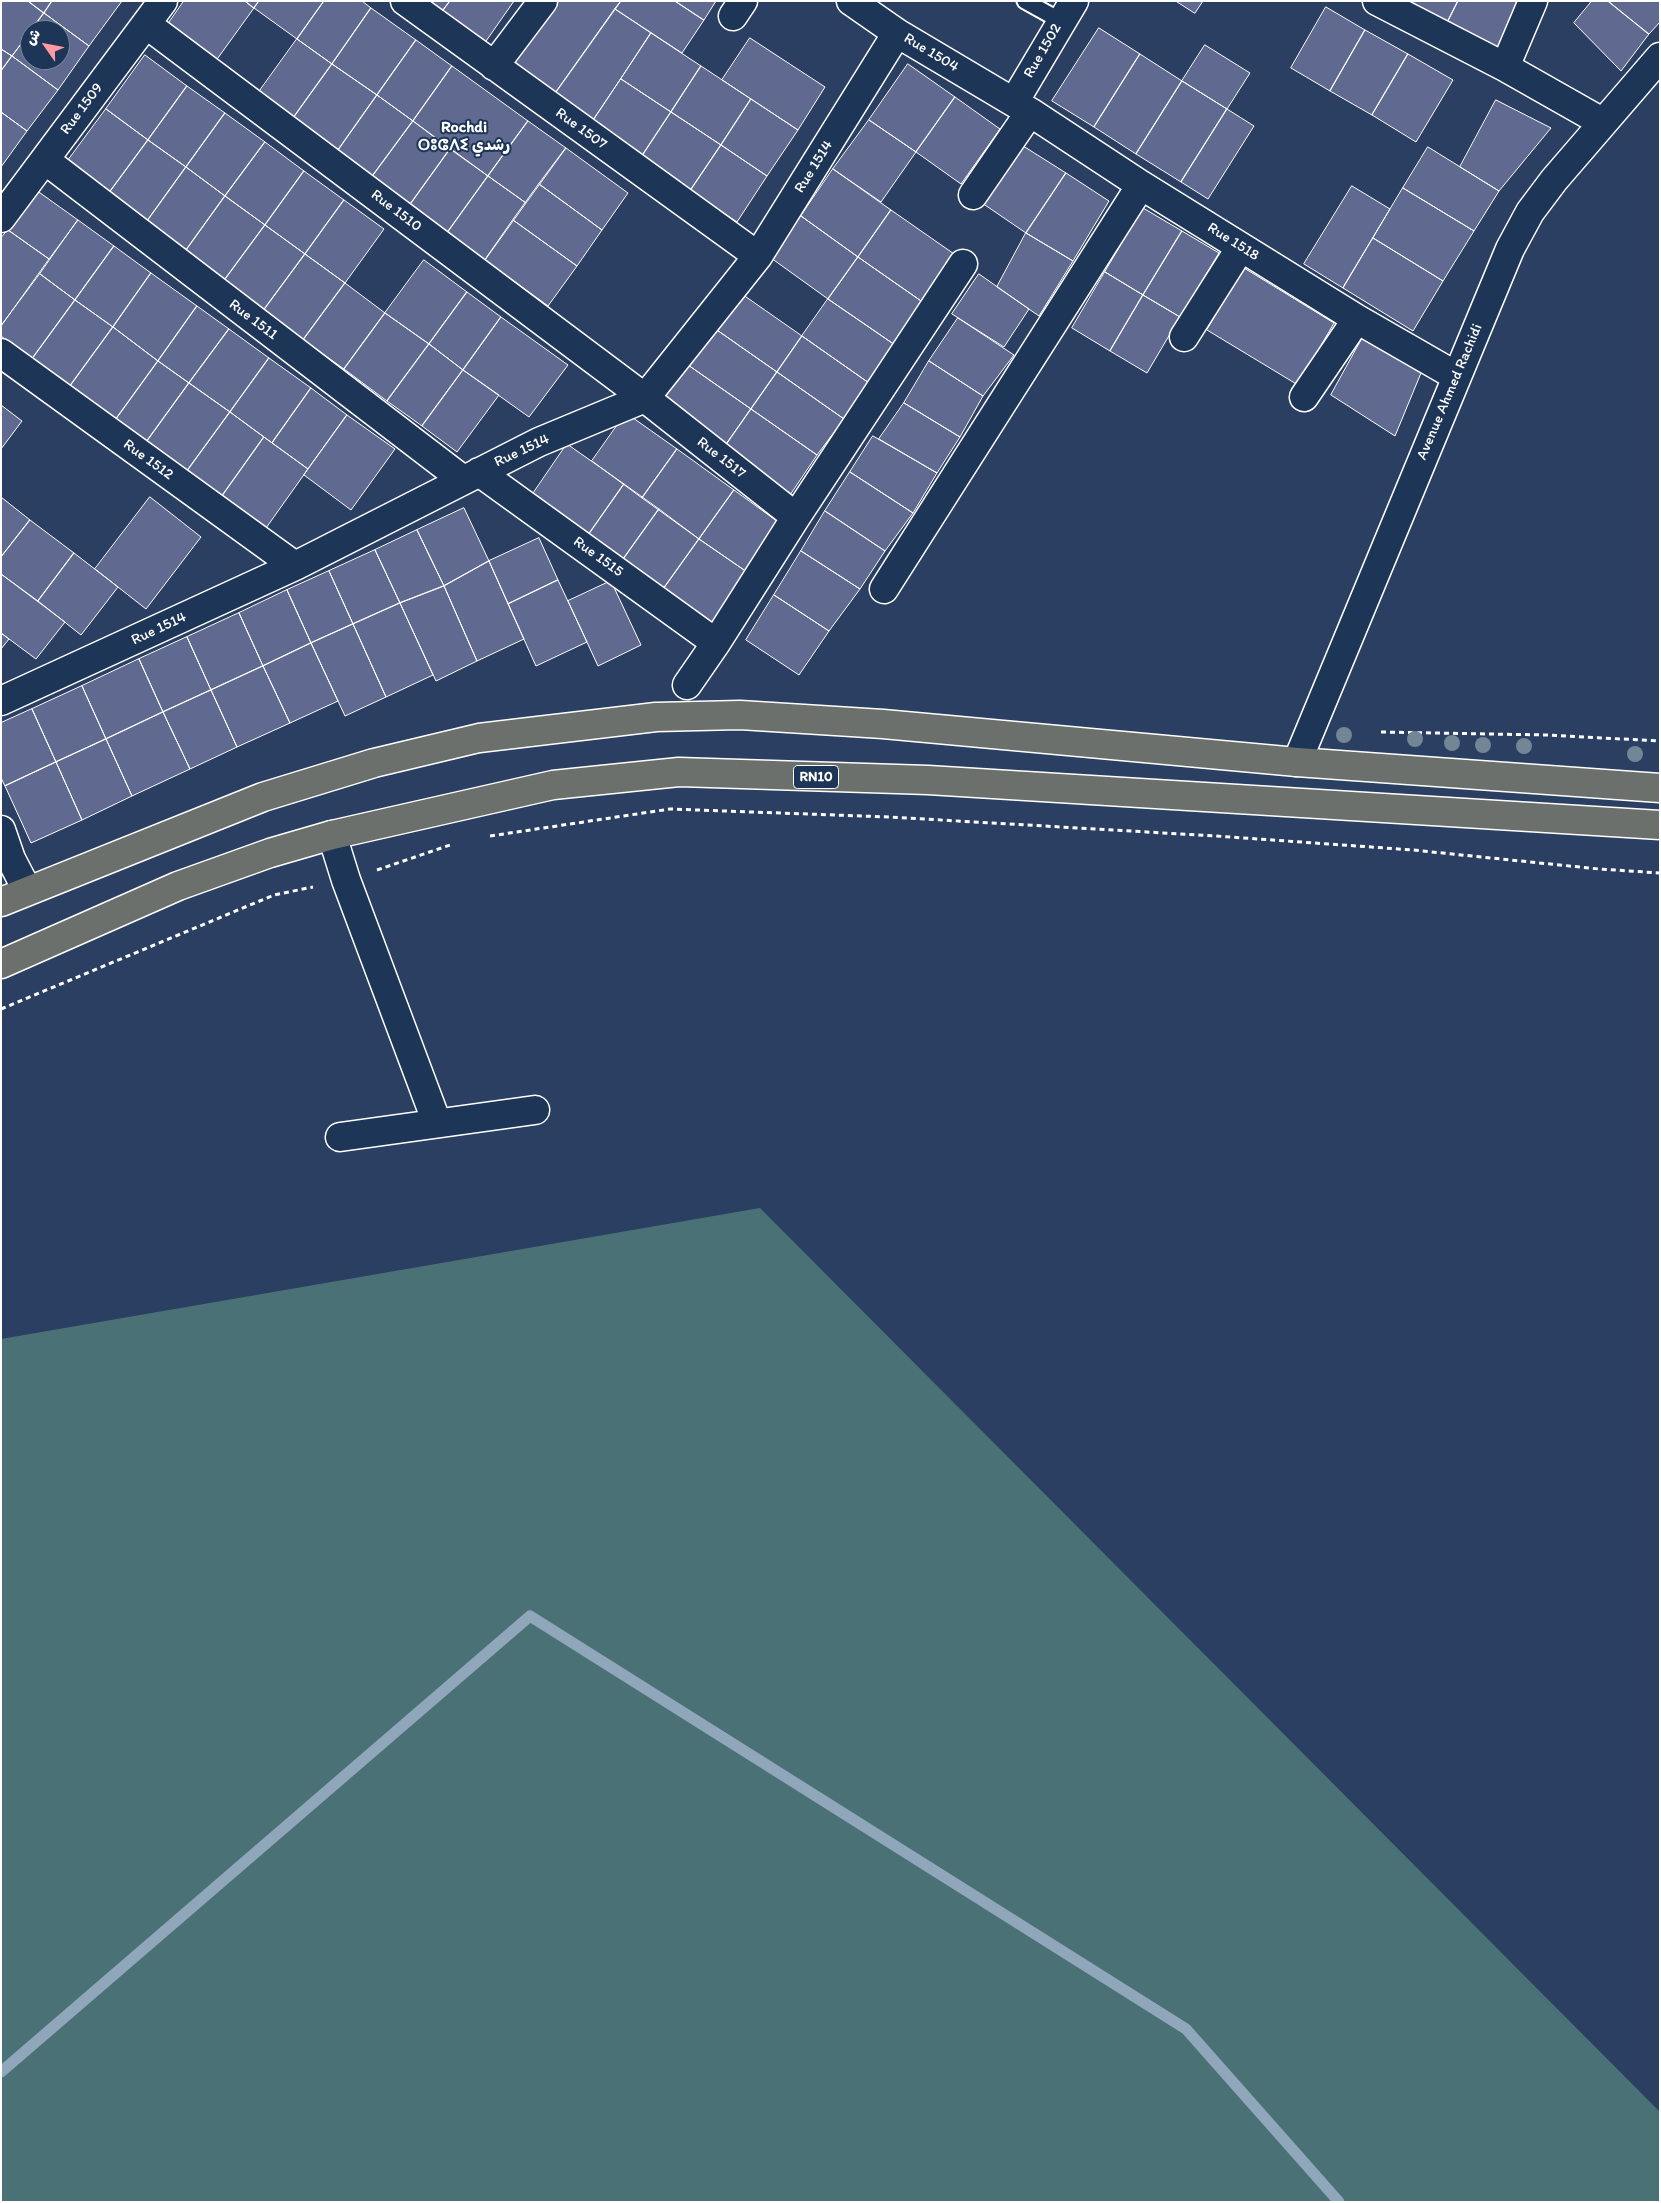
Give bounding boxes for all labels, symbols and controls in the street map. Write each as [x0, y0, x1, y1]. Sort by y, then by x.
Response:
north arrow [20, 20, 70, 70]
street label: Rue 1502 [1020, 21, 1066, 81]
text: ش [22, 26, 44, 48]
street label: Rue 1504 [900, 30, 962, 76]
street label: Rue 1509 [57, 80, 107, 138]
street label: Rue 1507 [552, 104, 610, 154]
district label: Rochdi ⵔⵓⵛⴷⵉ رشدي [418, 118, 510, 156]
street label: Rue 1514 [791, 137, 837, 197]
street label: Rue 1510 [367, 186, 425, 236]
street label: Rue 1518 [1204, 219, 1262, 265]
street label: Rue 1511 [225, 296, 281, 344]
street label: Avenue Ahmed Rachidi [1413, 321, 1487, 463]
street label: Rue 1514 [492, 430, 552, 472]
street label: Rue 1517 [693, 433, 749, 483]
street label: Rue 1512 [119, 436, 177, 484]
street label: Rue 1515 [569, 533, 627, 581]
street label: Rue 1514 [129, 608, 189, 650]
road number: RN10 [794, 766, 838, 789]

